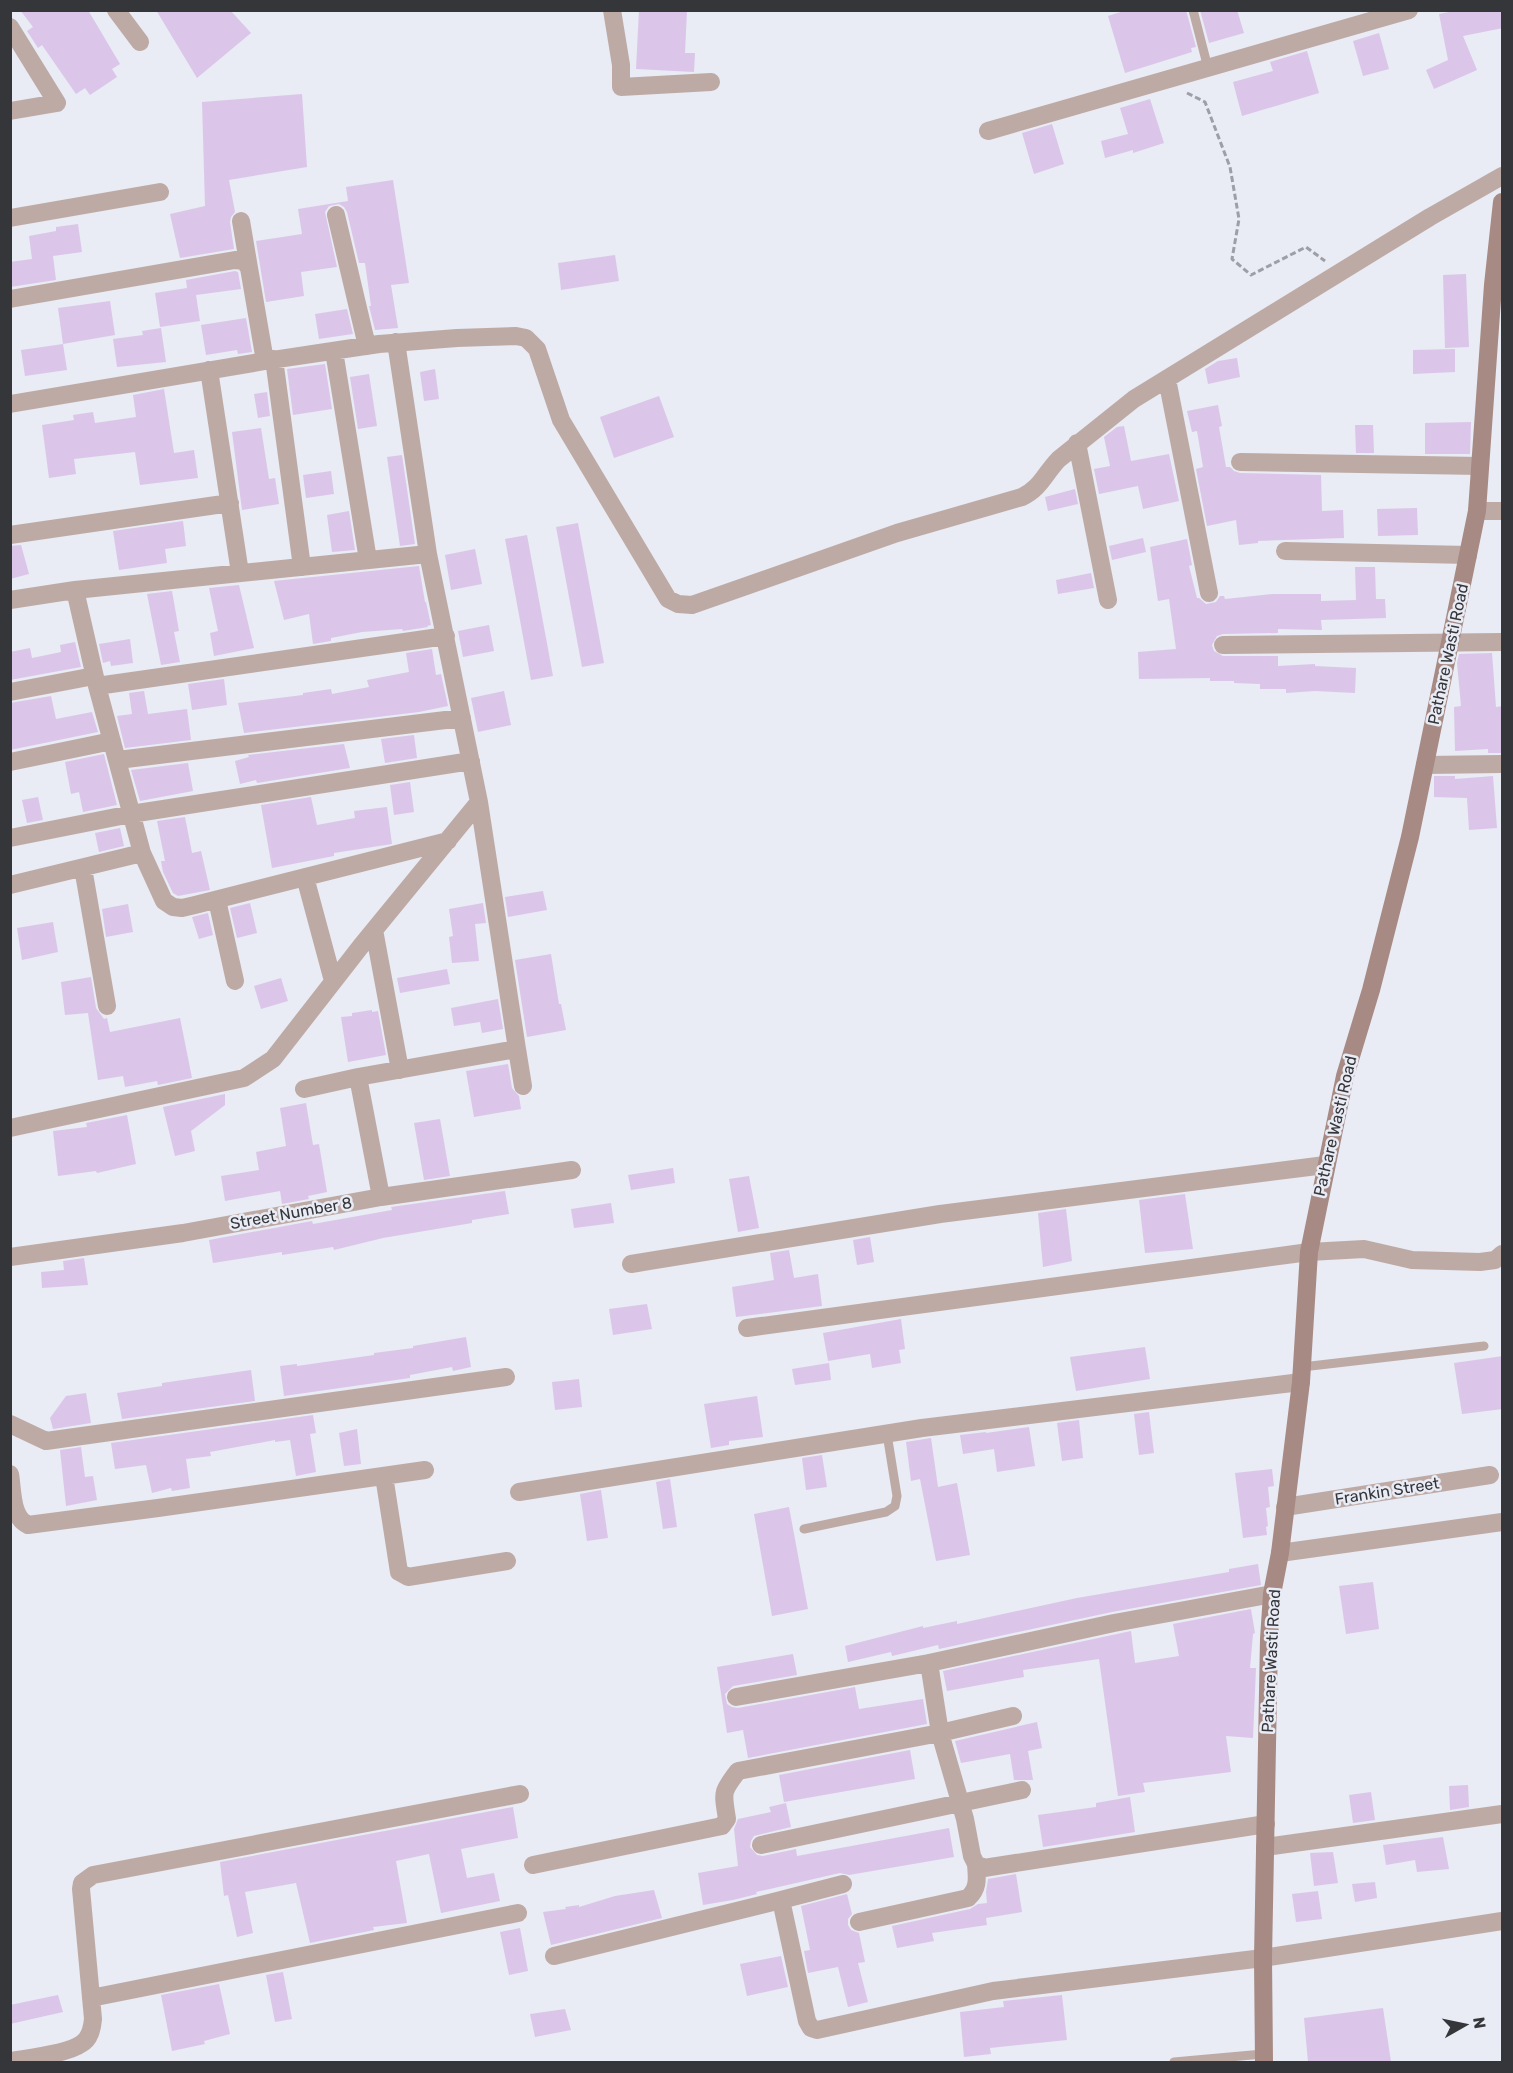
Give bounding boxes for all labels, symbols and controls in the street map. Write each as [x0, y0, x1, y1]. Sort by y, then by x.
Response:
street label: Pathare Wasti Road [1424, 582, 1472, 726]
street label: Pathare Wasti Road [1310, 1054, 1360, 1198]
street label: Street Number 8 [229, 1193, 353, 1233]
street label: Frankin Street [1333, 1473, 1441, 1509]
street label: Pathare Wasti Road [1258, 1589, 1284, 1733]
north arrow [1435, 1995, 1495, 2055]
text: N [1469, 2016, 1490, 2030]

